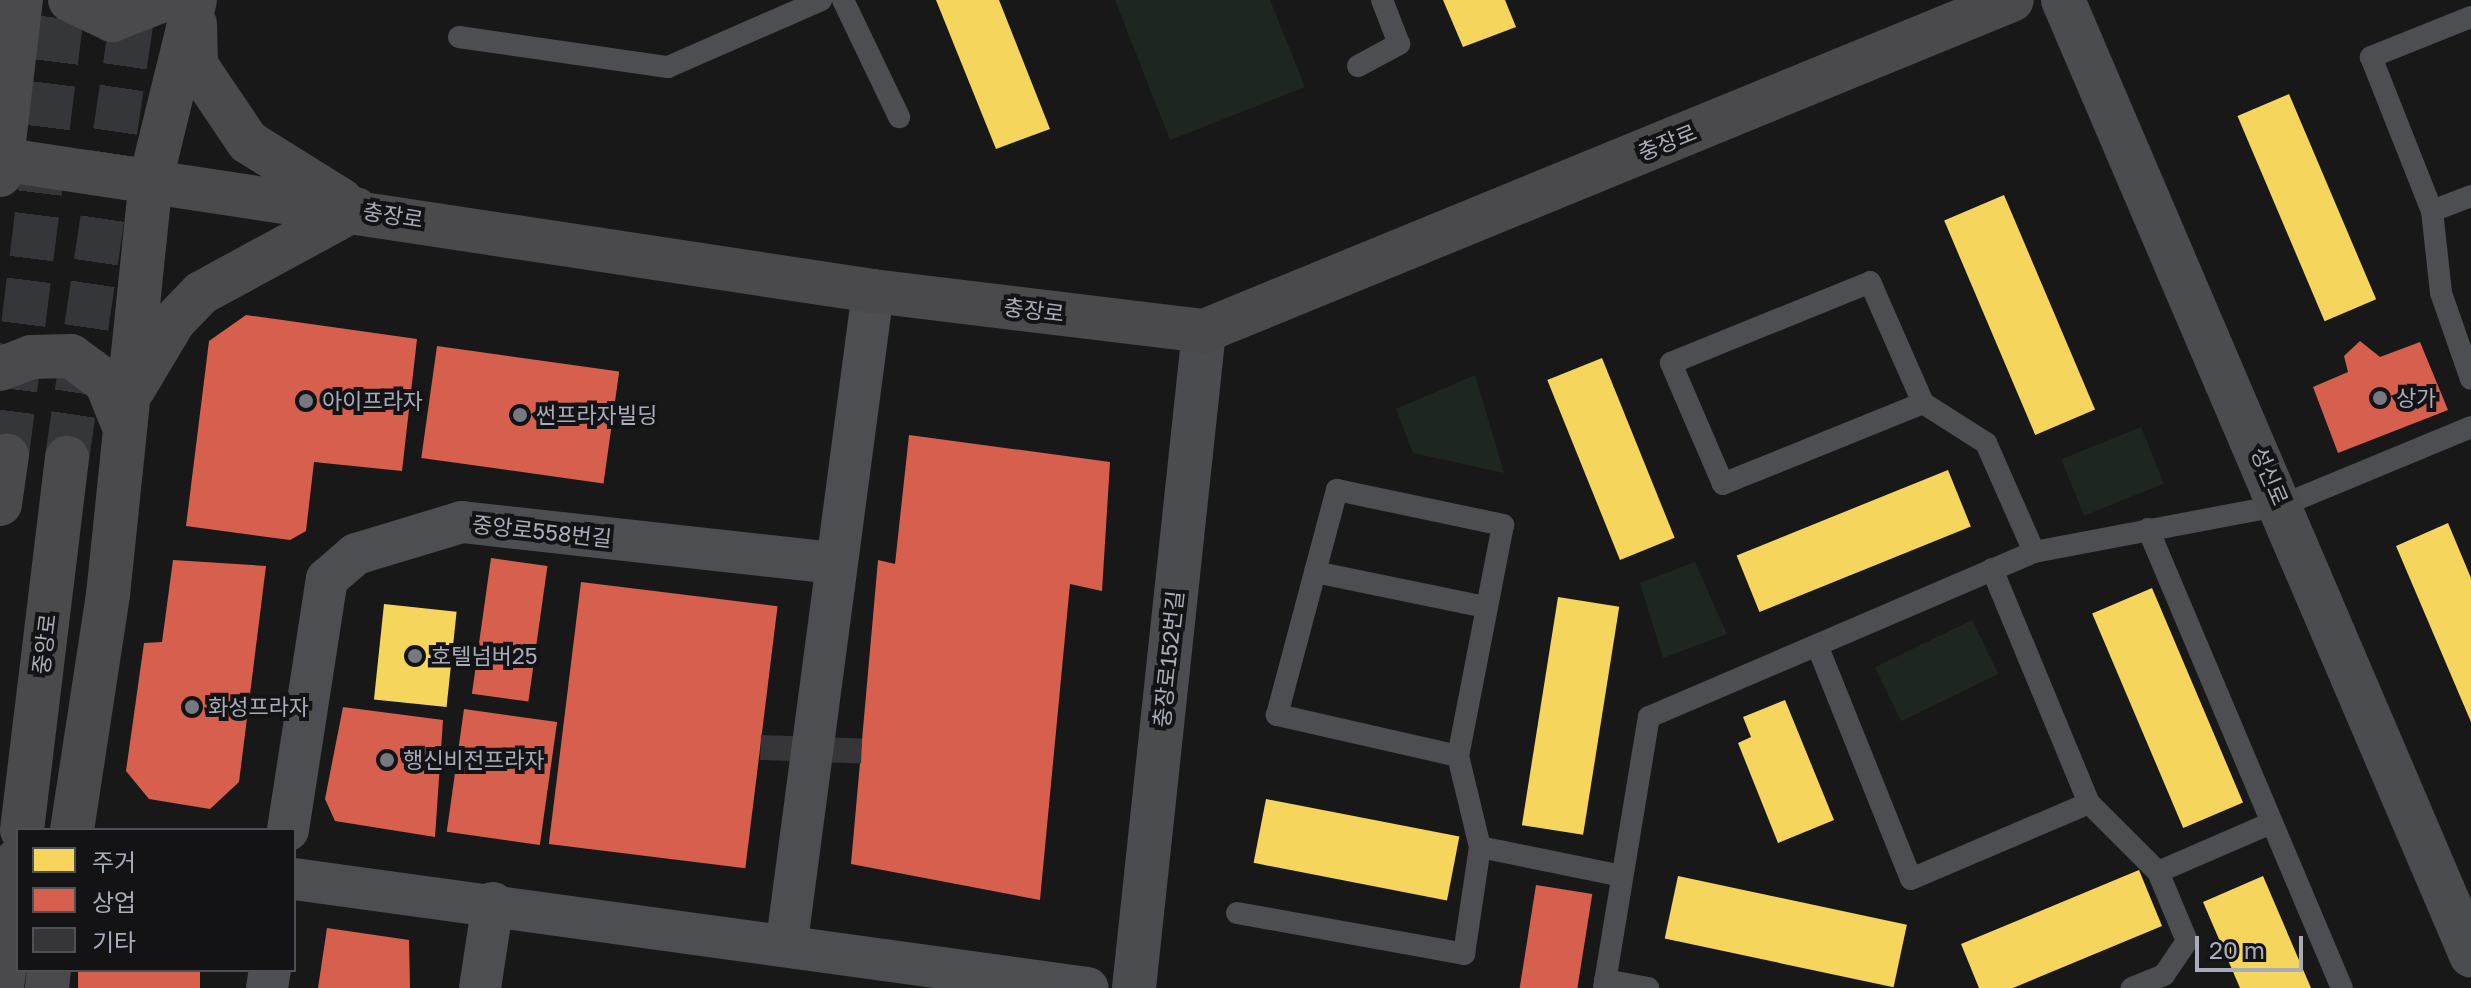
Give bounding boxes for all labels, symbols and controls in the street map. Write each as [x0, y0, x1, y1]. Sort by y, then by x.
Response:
street label: 충장로 [1634, 118, 1700, 166]
street label: 충장로 [361, 197, 425, 233]
street label: 충장로 [1002, 293, 1066, 327]
place label: 상가 [2396, 385, 2436, 411]
place label: 아이프라자 [322, 388, 423, 414]
marker: 상가 [2371, 389, 2389, 407]
marker: 아이프라자 [297, 392, 315, 410]
place label: 썬프라자빌딩 [536, 402, 657, 428]
marker: 썬프라자빌딩 [511, 406, 529, 424]
street label: 성신로 [2246, 443, 2294, 509]
street label: 중앙로558번길 [471, 511, 613, 551]
street label: 충장로152번길 [1148, 589, 1188, 729]
street label: 중앙로 [27, 612, 61, 676]
place label: 호텔넘버25 [431, 643, 537, 669]
marker: 호텔넘버25 [406, 647, 424, 665]
place label: 화성프라자 [208, 694, 309, 720]
marker: 화성프라자 [183, 698, 201, 716]
place label: 행신비전프라자 [403, 747, 545, 773]
marker: 행신비전프라자 [378, 751, 396, 769]
legend [16, 828, 296, 972]
text: 주거 [92, 847, 136, 876]
text: 상업 [92, 887, 136, 916]
scale bar [2199, 920, 2307, 970]
text: 기타 [92, 927, 136, 956]
text: 20 m [2209, 935, 2265, 964]

